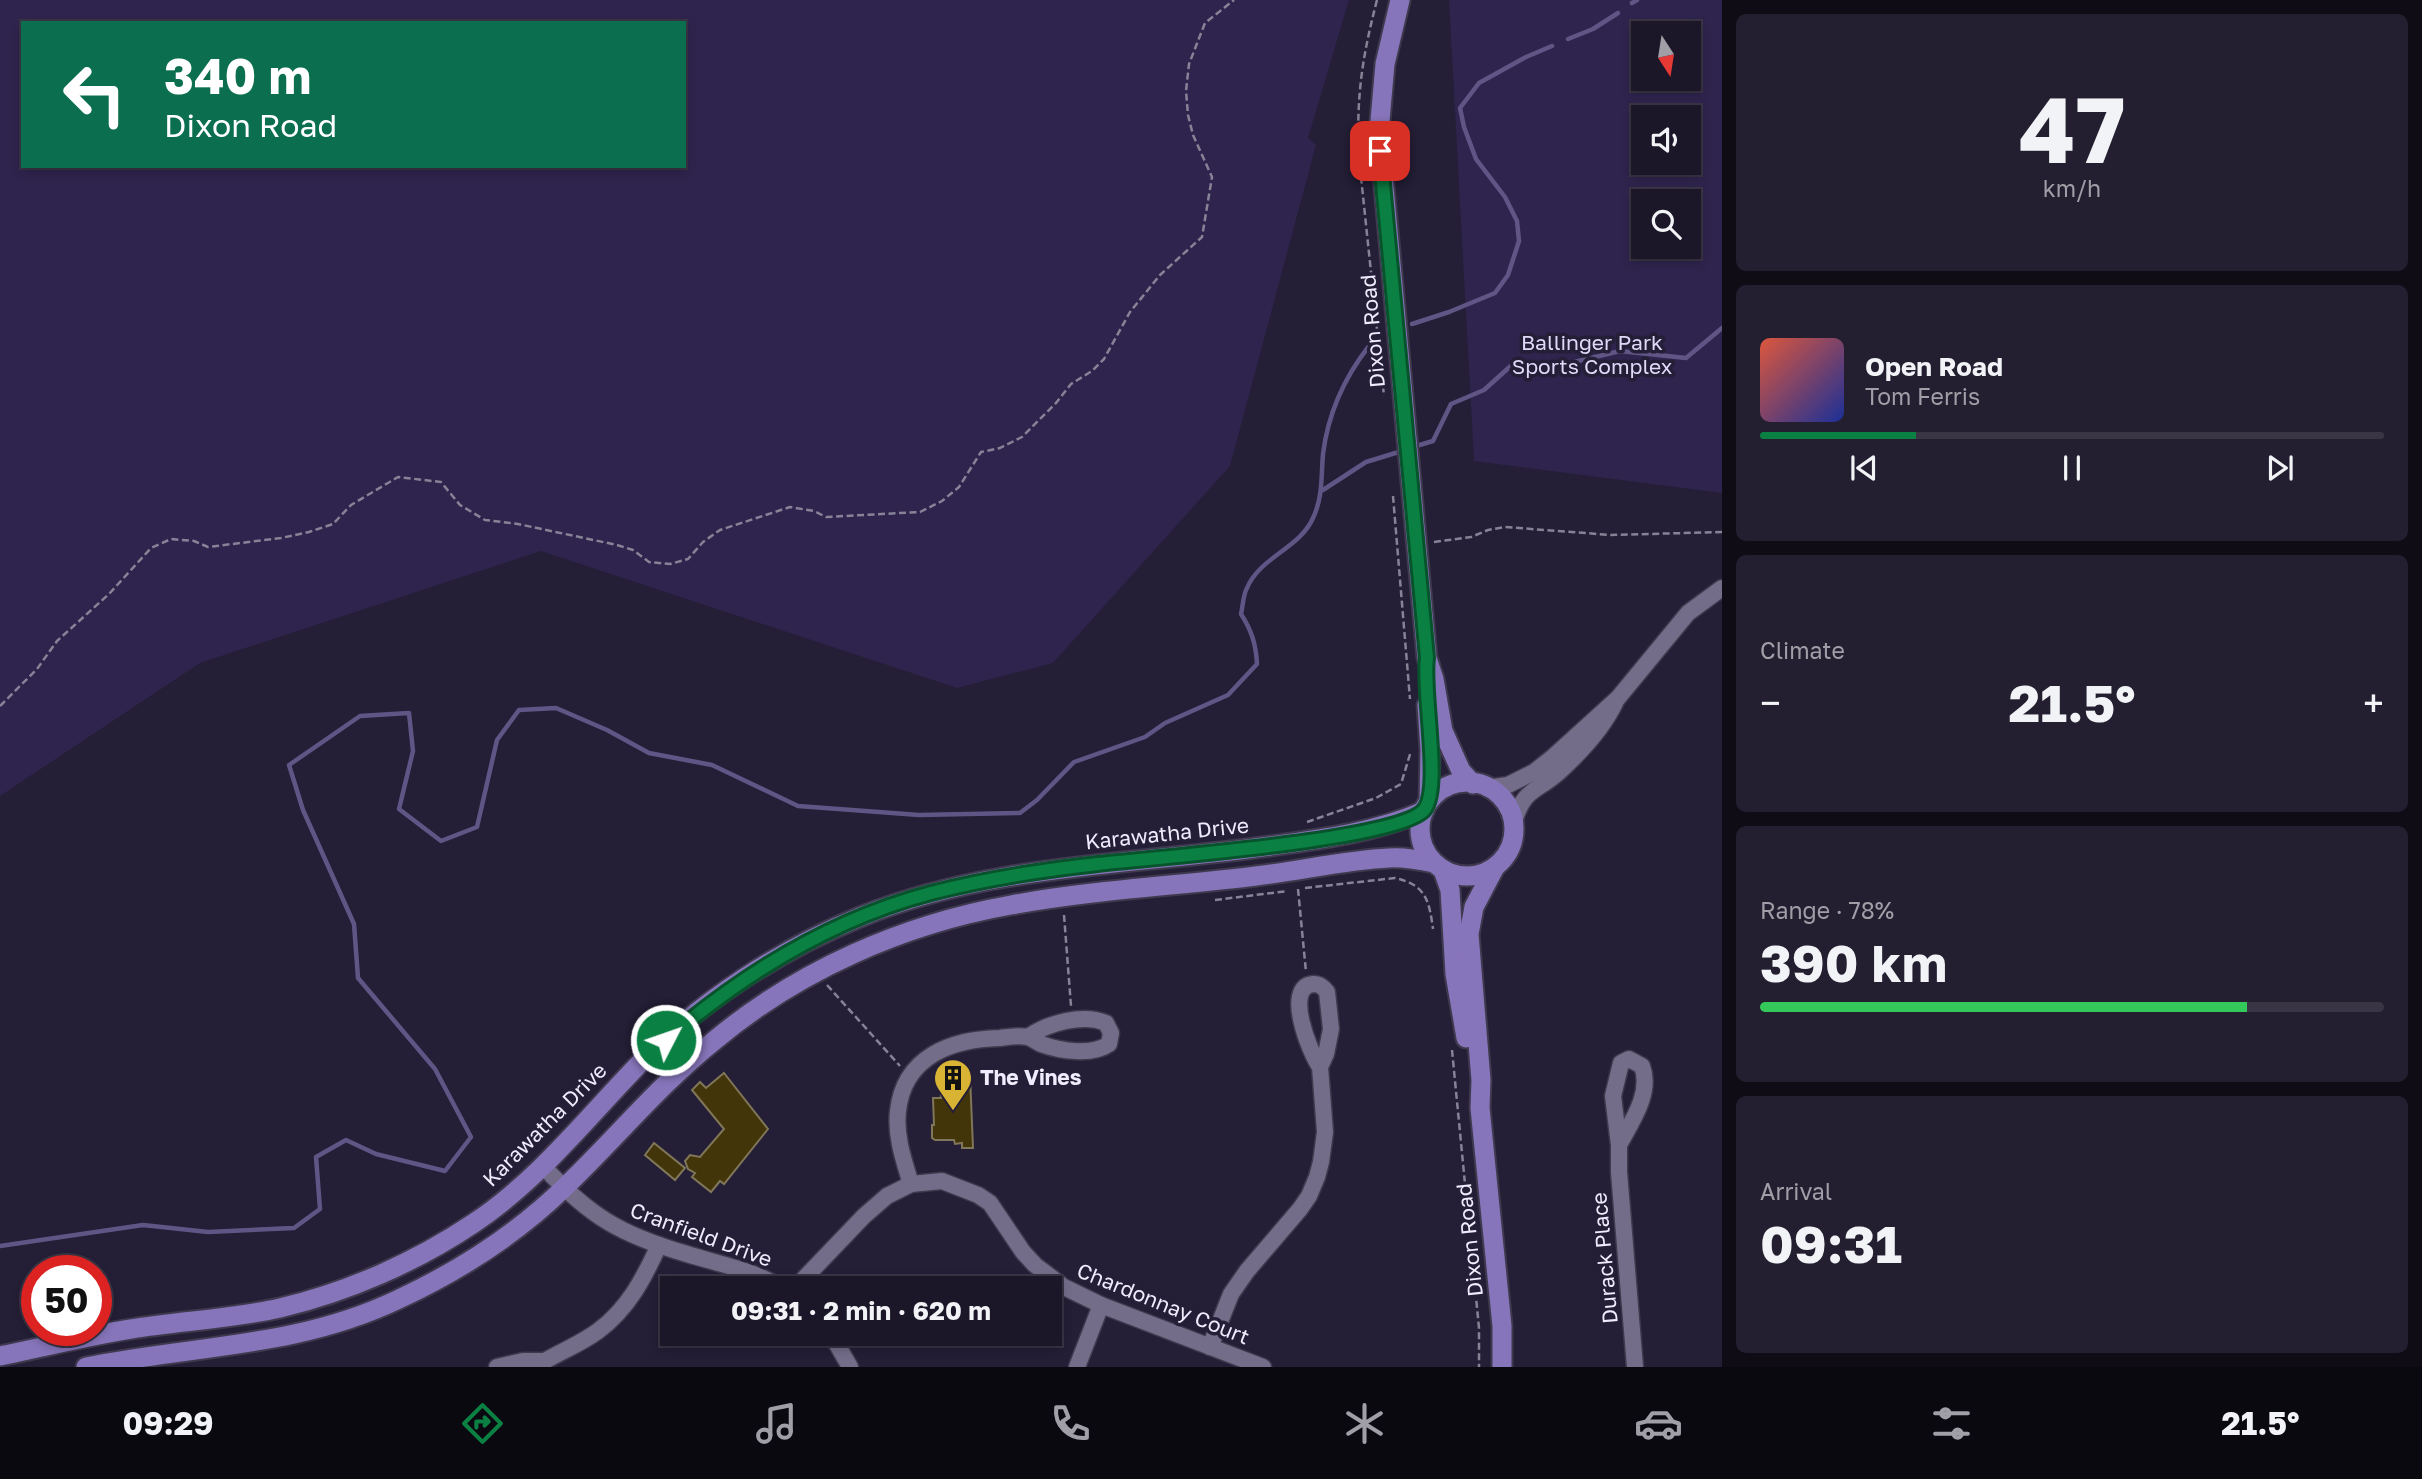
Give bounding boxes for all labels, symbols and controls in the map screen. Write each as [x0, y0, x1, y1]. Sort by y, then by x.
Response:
north arrow [1631, 21, 1701, 91]
map controls [1631, 21, 1701, 259]
text: 340 m [164, 46, 312, 105]
icon: left [49, 49, 140, 140]
text: 47 [2019, 74, 2125, 183]
button: sound [1631, 105, 1701, 175]
text: Dixon Road [164, 106, 337, 144]
pin [1350, 121, 1410, 181]
icon: arrive [1361, 132, 1399, 170]
text: km/h [2043, 174, 2101, 202]
button: search [1631, 189, 1701, 259]
street label: Dixon Road [1354, 273, 1390, 389]
park label: Ballinger Park Sports Complex [1512, 329, 1673, 379]
text: Open Road [1865, 351, 2003, 382]
text: Tom Ferris [1865, 382, 1980, 410]
icon: previous [1845, 449, 1883, 487]
icon: pause [2053, 449, 2091, 487]
icon: next [2261, 449, 2299, 487]
text: Climate [1760, 636, 1845, 664]
text: 21.5° [2008, 671, 2136, 733]
text: − [1760, 680, 1781, 725]
text: + [2363, 680, 2384, 725]
street label: Karawatha Drive [1084, 811, 1250, 855]
text: Range · 78% [1760, 896, 1894, 924]
text: 390 km [1760, 931, 1947, 993]
position arrow [629, 1003, 703, 1077]
street label: Karawatha Drive [477, 1057, 612, 1192]
building icon: The Vines [932, 1057, 974, 1112]
place label: The Vines [980, 1064, 1082, 1090]
text: Arrival [1760, 1177, 1832, 1205]
street label: Dixon Road [1450, 1182, 1488, 1298]
street label: Durack Place [1585, 1191, 1623, 1325]
street label: Cranfield Drive [627, 1196, 776, 1272]
text: 09:31 [1760, 1212, 1902, 1274]
speed limit sign: 50 [21, 1255, 112, 1346]
street label: Chardonnay Court [1073, 1257, 1253, 1349]
text: 09:31 · 2 min · 620 m [731, 1295, 991, 1326]
icon: directions [458, 1399, 507, 1448]
icon: music [752, 1399, 801, 1448]
icon: phone [1046, 1399, 1095, 1448]
icon: climate [1340, 1399, 1389, 1448]
icon: car [1634, 1399, 1683, 1448]
icon: filters [1927, 1399, 1976, 1448]
text: 09:29 [122, 1404, 214, 1442]
text: 21.5° [2221, 1404, 2300, 1442]

